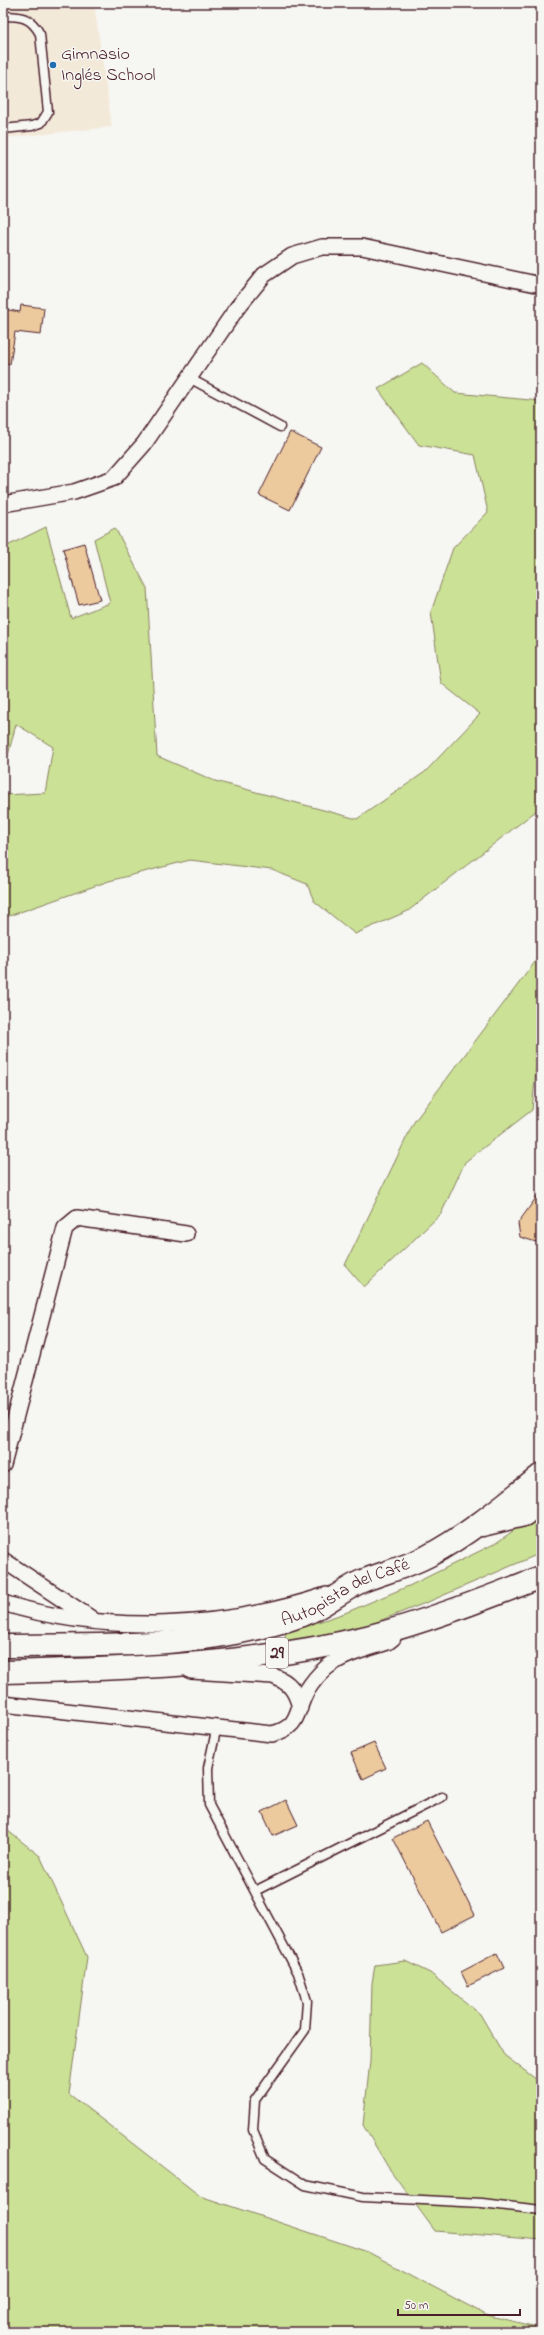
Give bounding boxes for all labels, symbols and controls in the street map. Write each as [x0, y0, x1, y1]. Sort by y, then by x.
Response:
place label: Gimnasio Inglés School [61, 42, 156, 90]
marker: Gimnasio Inglés School [48, 60, 58, 70]
street label: Autopista del Café [278, 1552, 414, 1634]
road number: 29 [266, 1638, 288, 1668]
scale bar [398, 2291, 520, 2317]
text: 50 m [404, 2297, 428, 2315]

